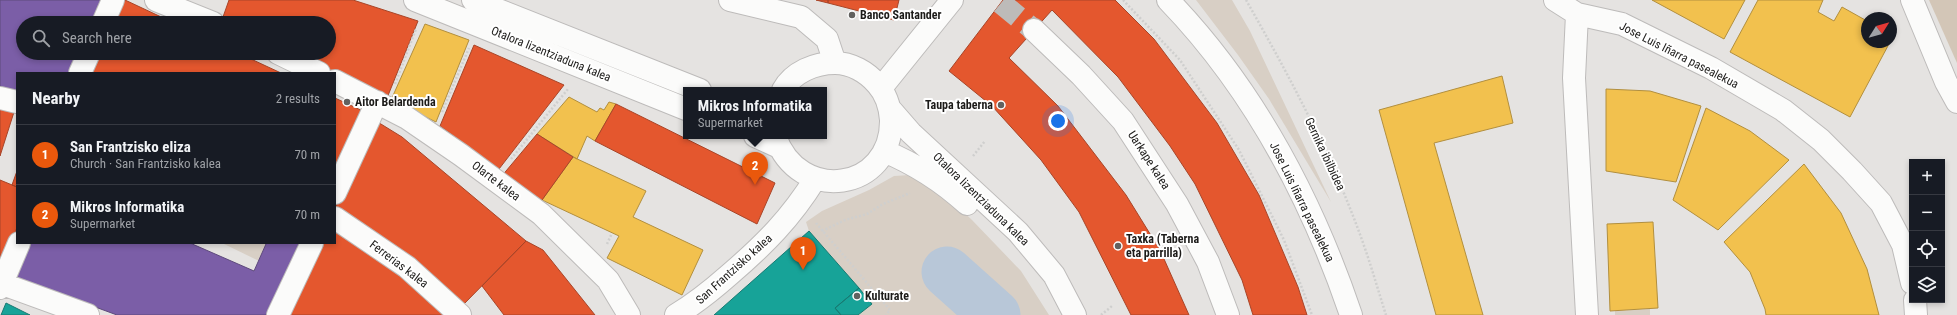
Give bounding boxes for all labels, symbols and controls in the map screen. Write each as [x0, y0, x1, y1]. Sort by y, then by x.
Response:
place label: Banco Santander [860, 8, 942, 22]
marker: Banco Santander [847, 10, 857, 20]
north arrow [1861, 12, 1897, 48]
search box [16, 16, 336, 60]
street label: Jose Luis Iñarra pasealekua [1617, 19, 1741, 91]
street label: Otalora lizentziaduna kalea [489, 24, 613, 85]
icon: search [30, 27, 52, 49]
text: Search here [62, 29, 132, 47]
popup [683, 87, 827, 139]
text: Nearby [32, 88, 80, 108]
text: 2 results [276, 91, 320, 106]
place label: Aitor Belardenda [355, 95, 436, 109]
marker: Aitor Belardenda [342, 97, 352, 107]
text: Mikros Informatika [698, 97, 812, 115]
place label: Taupa taberna [925, 98, 993, 112]
marker: Taupa taberna [996, 100, 1006, 110]
your location [1048, 111, 1068, 131]
text: Supermarket [698, 115, 763, 130]
street label: Gernika ibilbidea [1302, 115, 1348, 193]
street label: Uarkape kalea [1125, 128, 1173, 192]
text: San Frantzisko eliza [70, 138, 191, 156]
street label: Jose Luis Iñarra pasealekua [1267, 140, 1337, 265]
text: 1 [42, 147, 48, 162]
text: 70 m [294, 147, 320, 162]
street label: Otalora lizentziaduna kalea [930, 150, 1032, 249]
pin: 2 [742, 152, 768, 185]
text: Church · San Frantzisko kalea [70, 156, 221, 171]
street label: Olarte kalea [469, 158, 523, 204]
map controls [1909, 159, 1945, 303]
button: + [1909, 159, 1945, 195]
button: − [1909, 195, 1945, 231]
text: Mikros Informatika [70, 198, 184, 216]
text: 2 [42, 207, 48, 222]
text: 70 m [294, 207, 320, 222]
text: Supermarket [70, 216, 135, 231]
street label: San Frantzisko kalea [693, 231, 775, 307]
button: locate [1909, 231, 1945, 267]
place label: Taxka (Taberna eta parrilla) [1126, 232, 1199, 260]
street label: Ferrerias kalea [367, 237, 431, 291]
pin: 1 [790, 237, 816, 270]
marker: Taxka (Taberna eta parrilla) [1113, 241, 1123, 251]
button: layers [1909, 267, 1945, 303]
place label: Kulturate [865, 289, 909, 303]
marker: Kulturate [852, 291, 862, 301]

